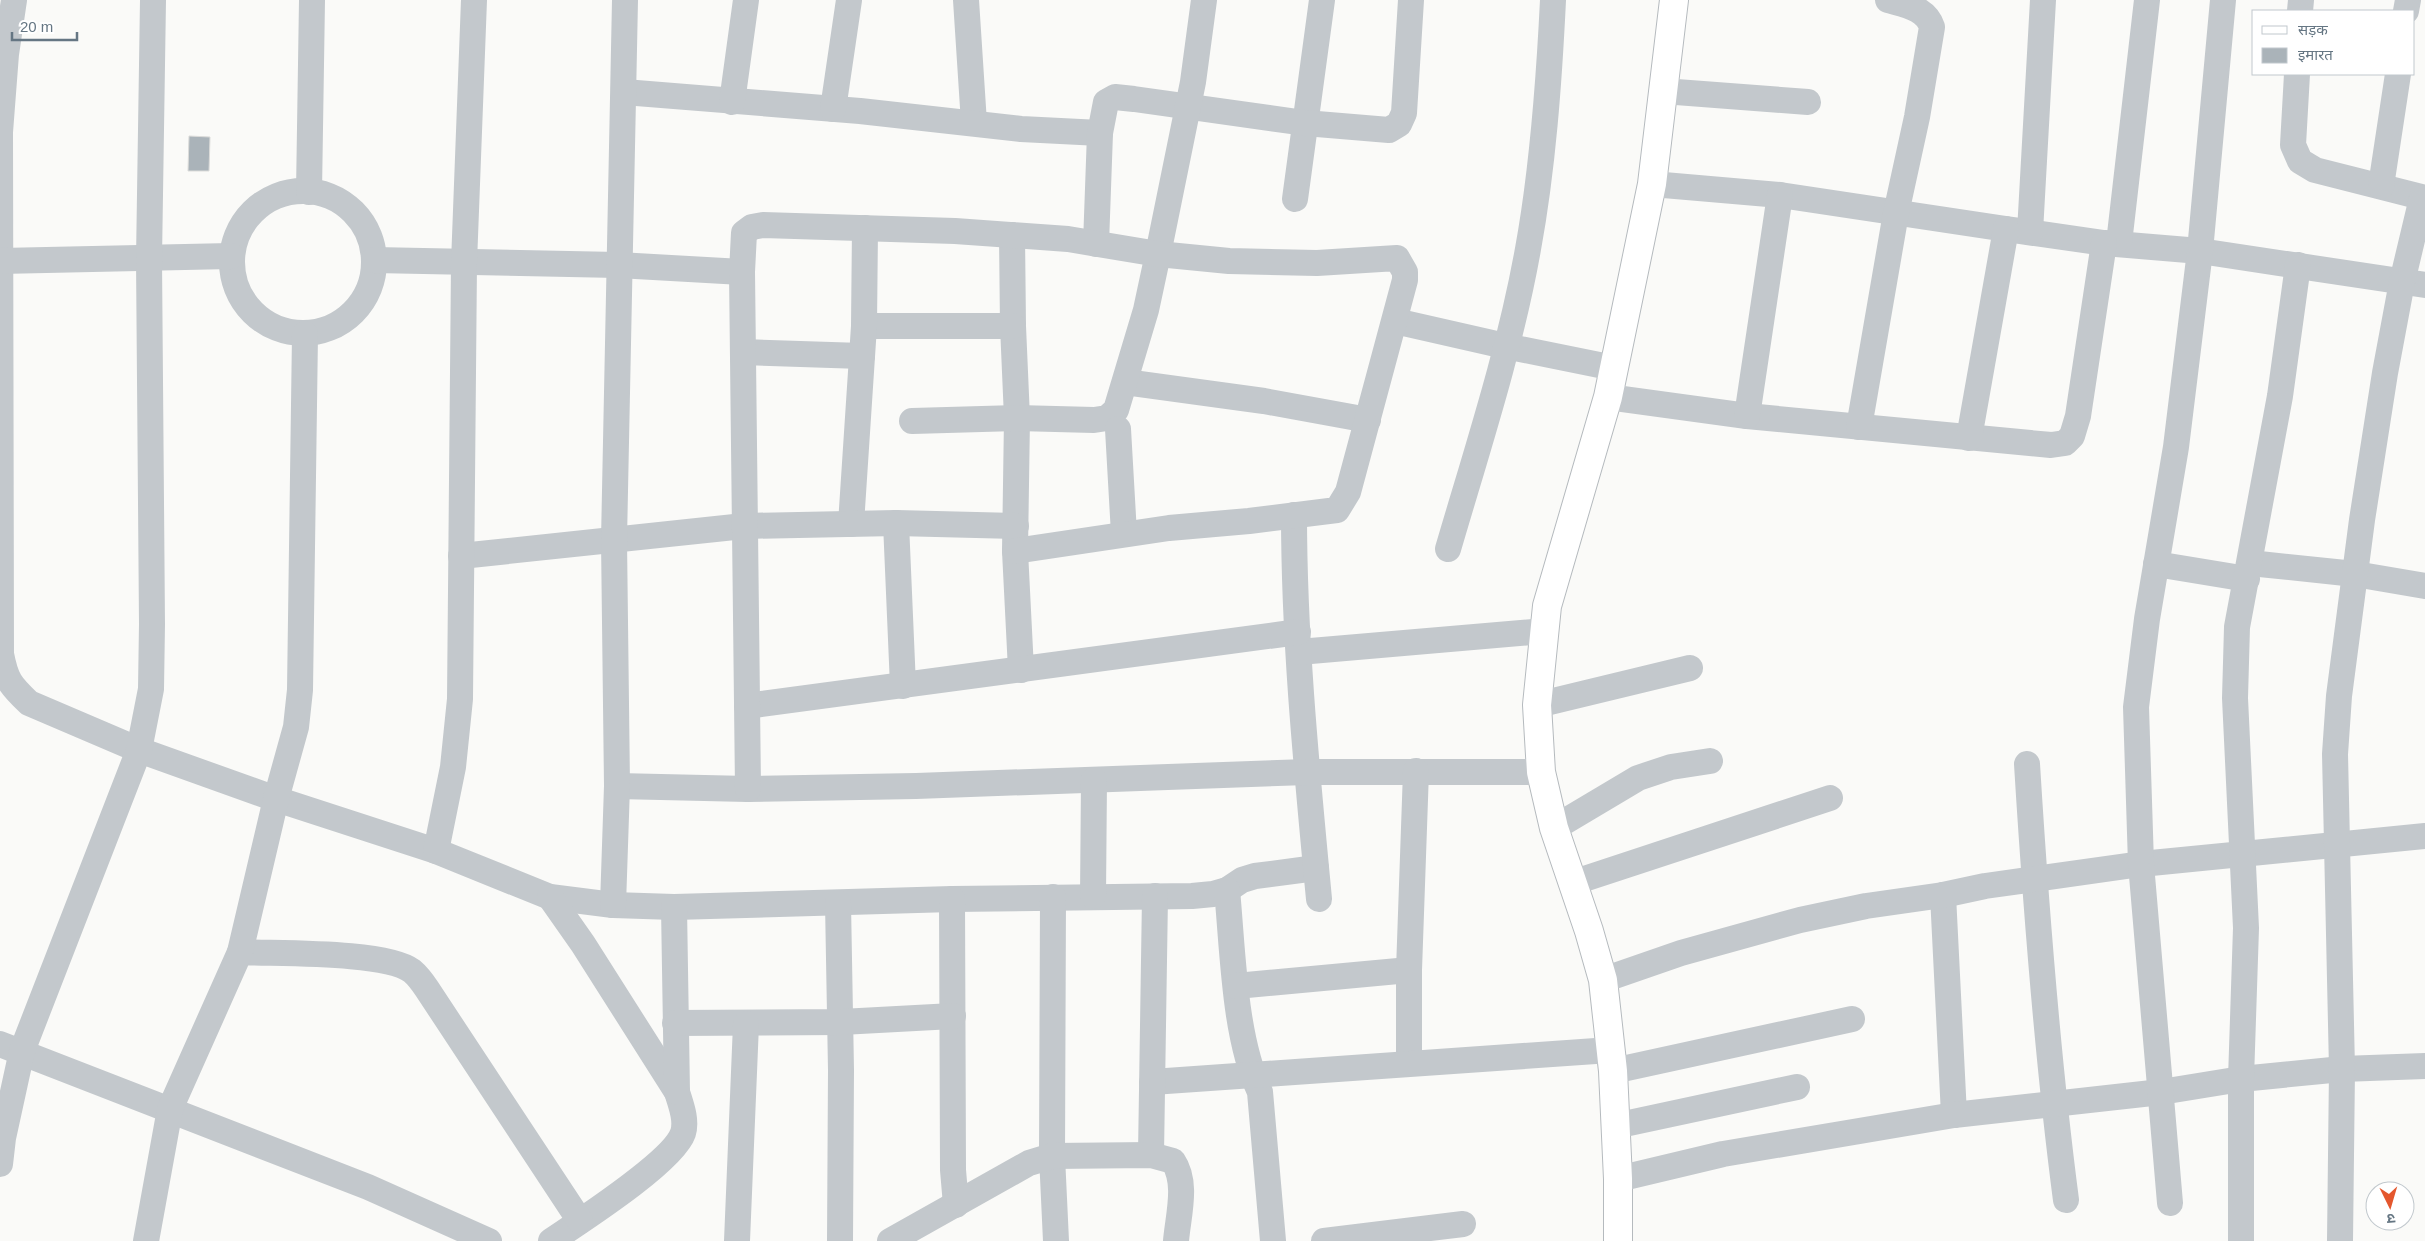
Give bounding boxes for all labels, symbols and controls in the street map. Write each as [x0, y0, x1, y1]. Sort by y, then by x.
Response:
scale bar [12, 10, 78, 42]
legend [2252, 10, 2415, 75]
text: 20 m [20, 18, 53, 35]
text: सड़क [2298, 21, 2328, 38]
text: इमारत [2298, 46, 2333, 63]
north arrow [2365, 1181, 2415, 1231]
text: उ [2386, 1211, 2396, 1227]

